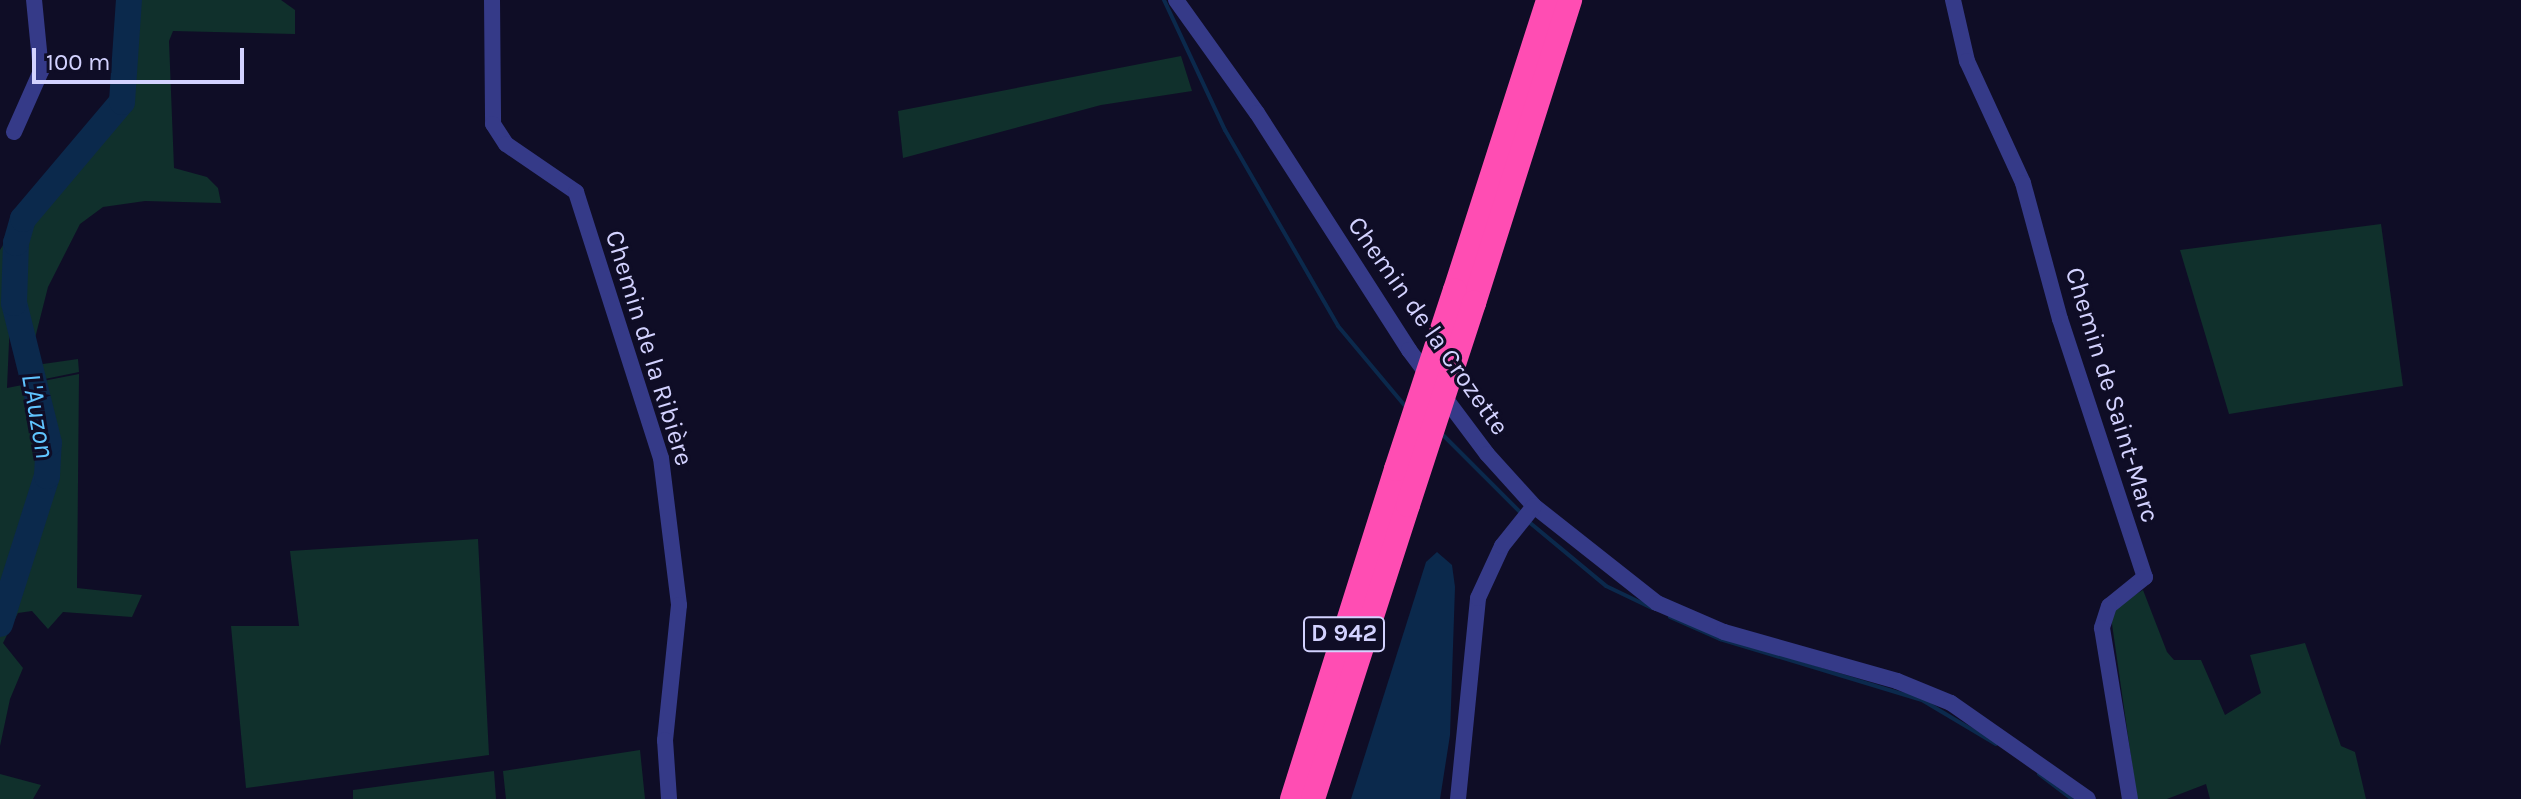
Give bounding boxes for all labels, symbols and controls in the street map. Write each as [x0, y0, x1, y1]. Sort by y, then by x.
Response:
scale bar [36, 32, 248, 82]
text: 100 m [46, 48, 111, 76]
street label: Chemin de la Crozette [1341, 211, 1515, 441]
street label: Chemin de la Ribière [598, 227, 700, 469]
street label: Chemin de Saint-Marc [2058, 264, 2166, 526]
water label: L'Auzon [14, 371, 62, 461]
road number: D 942 [1302, 614, 1386, 654]

